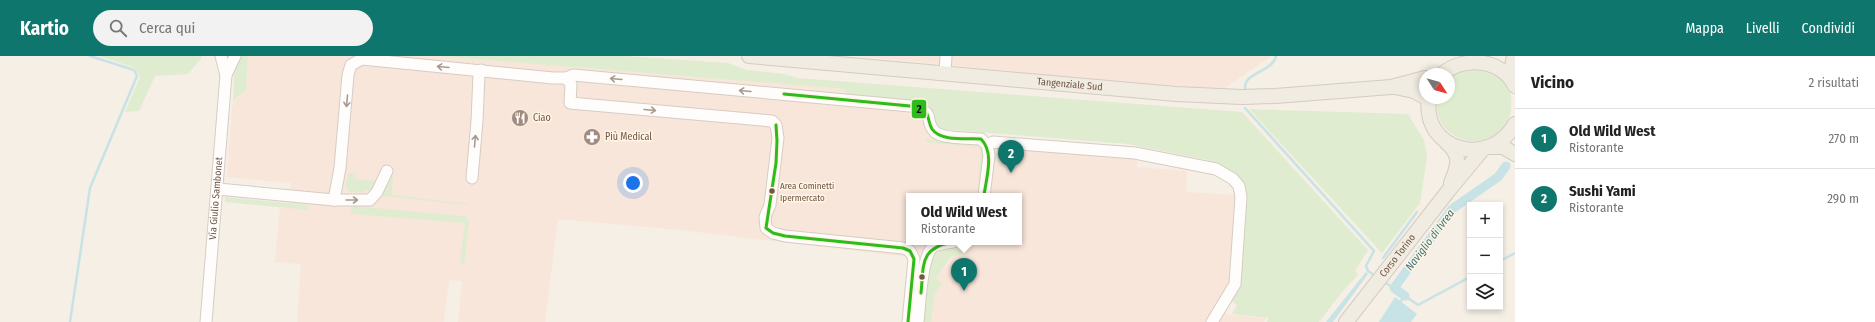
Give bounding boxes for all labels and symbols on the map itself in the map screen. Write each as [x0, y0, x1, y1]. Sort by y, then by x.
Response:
one-way arrow [437, 63, 450, 70]
north arrow [1419, 68, 1455, 104]
one-way arrow [610, 75, 623, 82]
street label: Tangenziale Sud [1036, 76, 1103, 93]
one-way arrow [739, 87, 752, 94]
one-way arrow [343, 94, 351, 107]
line badge: 2 [911, 99, 927, 119]
text: 2 [915, 103, 922, 116]
one-way arrow [643, 107, 656, 114]
restaurant icon: Ciao [510, 108, 530, 128]
place label: Ciao [533, 112, 551, 124]
pharmacy icon: Più Medical [582, 127, 602, 147]
place label: Più Medical [605, 130, 652, 143]
one-way arrow [472, 135, 479, 148]
pin: 2 [998, 140, 1024, 173]
street label: Via Giulio Sambonet [207, 156, 225, 240]
your location [623, 173, 643, 193]
place label: Area Cominetti Ipermercato [780, 181, 834, 203]
marker: Area Cominetti Ipermercato [767, 186, 777, 196]
one-way arrow [345, 196, 358, 204]
water label: Naviglio di Ivrea [1403, 207, 1457, 273]
street label: Corso Torino [1377, 232, 1418, 280]
pin: 1 [951, 258, 977, 291]
unlabelled marker [917, 272, 927, 282]

